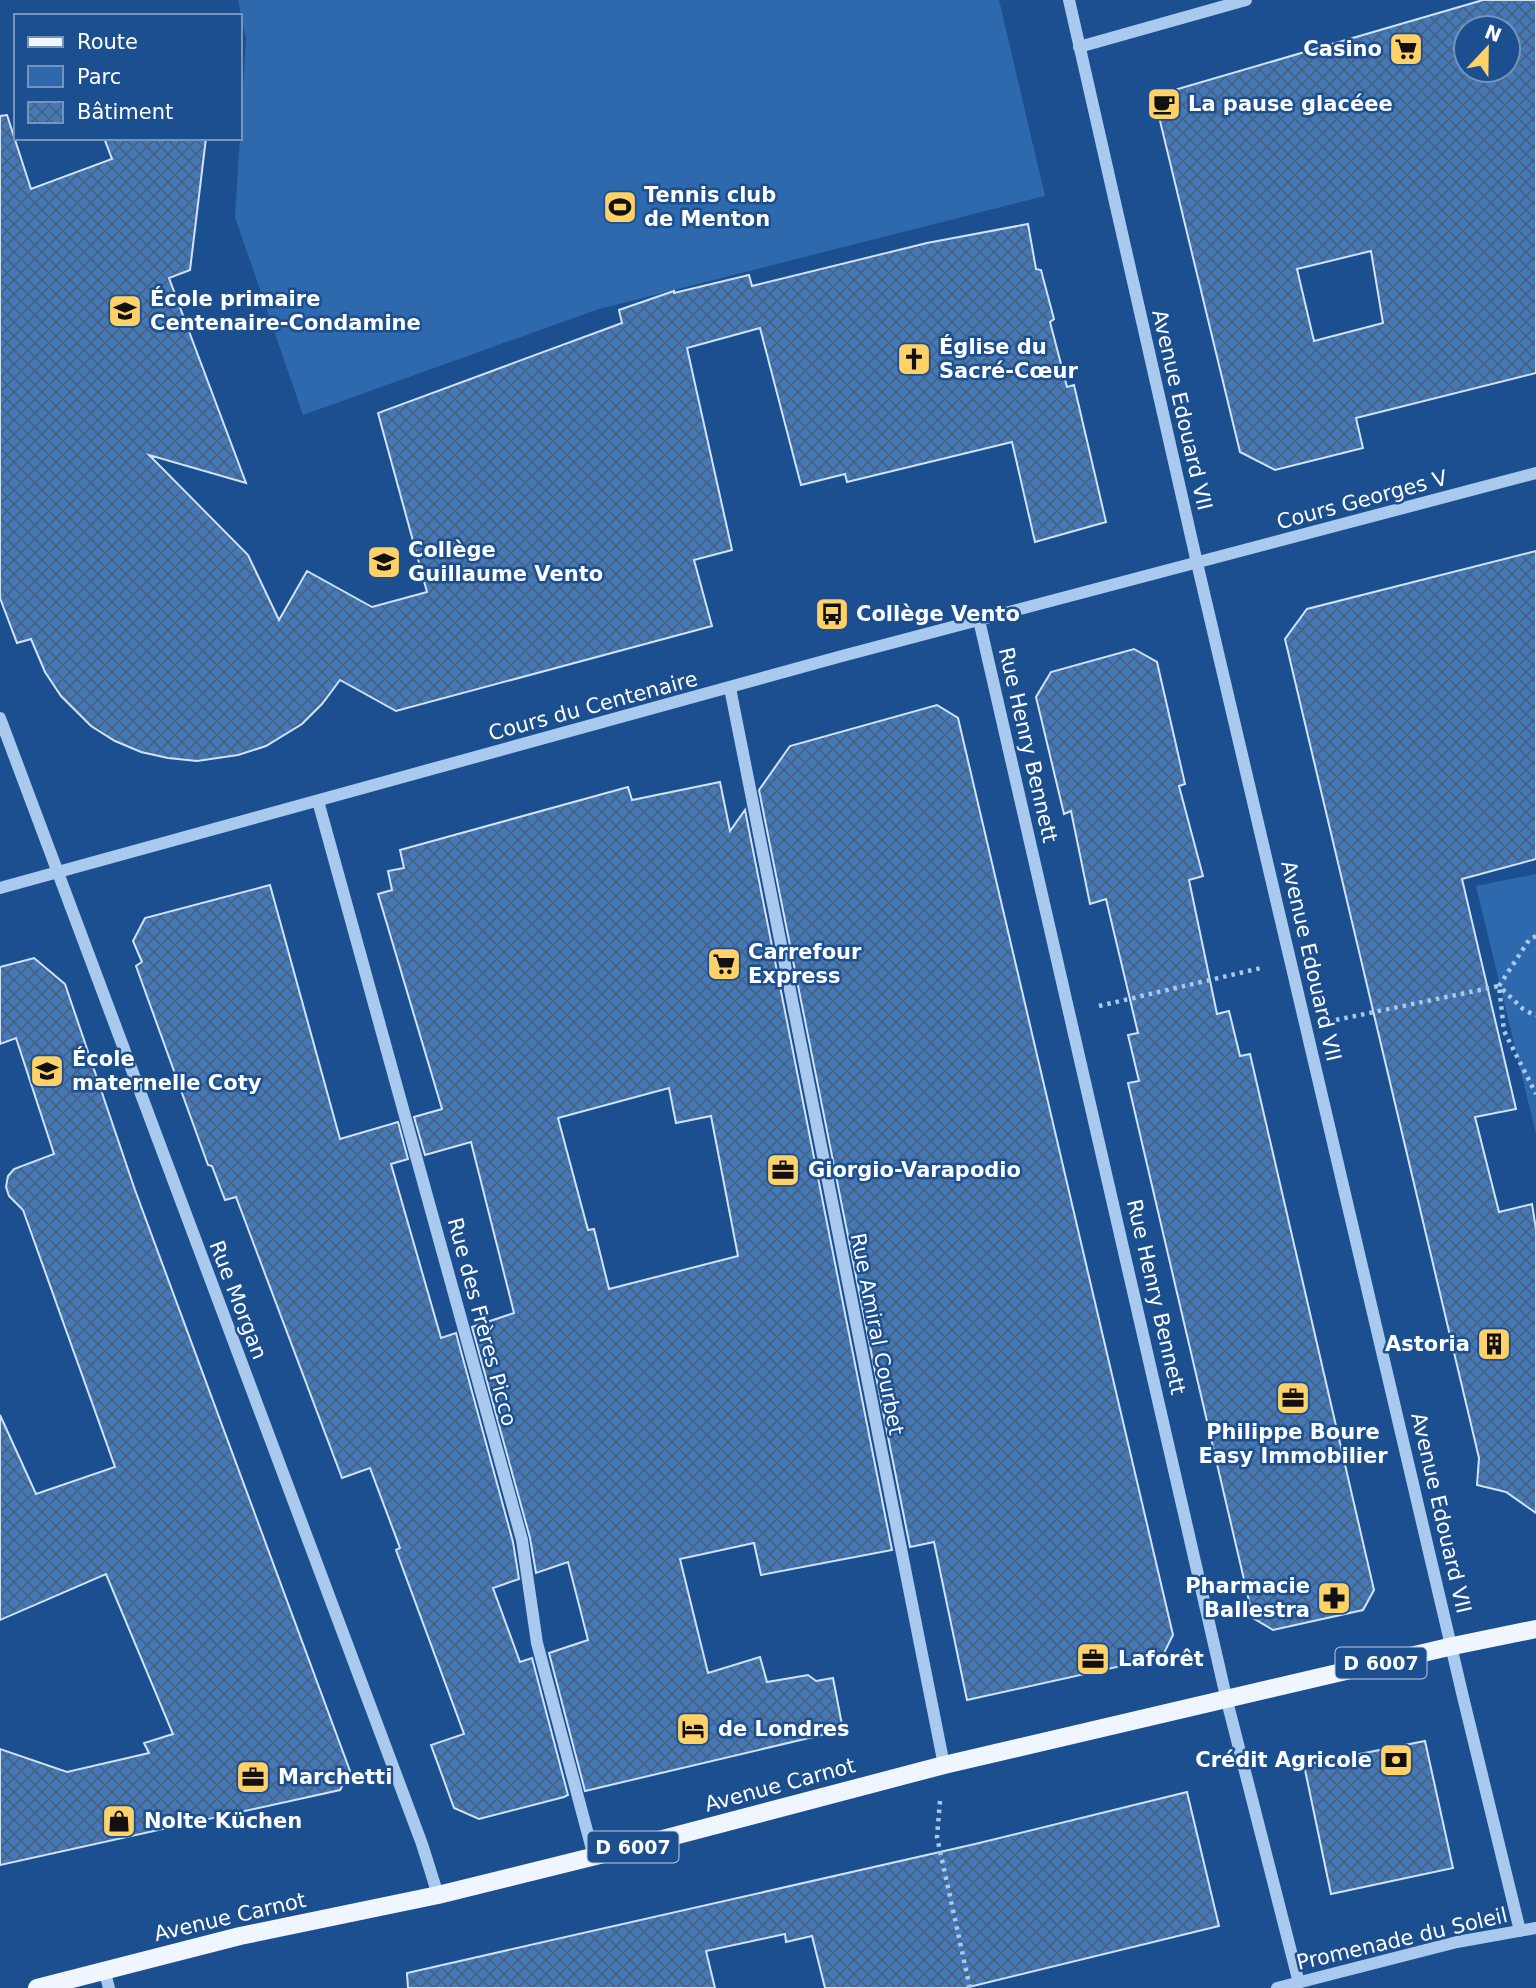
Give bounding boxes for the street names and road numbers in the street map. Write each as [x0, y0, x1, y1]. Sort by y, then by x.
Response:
street label: Avenue Edouard VII [1147, 307, 1217, 513]
street label: Cours Georges V [1274, 466, 1451, 534]
street label: Rue Henry Bennett [994, 645, 1062, 845]
street label: Cours du Centenaire [486, 667, 700, 745]
street label: Avenue Edouard VII [1276, 858, 1346, 1064]
street label: Rue Henry Bennett [1122, 1197, 1190, 1397]
street label: Rue des Frères Picco [443, 1215, 521, 1429]
street label: Rue Amiral Courbet [846, 1231, 908, 1437]
street label: Rue Morgan [204, 1237, 272, 1363]
street label: Avenue Edouard VII [1406, 1410, 1476, 1616]
road number: D 6007 [1336, 1648, 1426, 1679]
street label: Avenue Carnot [702, 1753, 858, 1817]
road number: D 6007 [588, 1831, 678, 1862]
street label: Avenue Carnot [152, 1888, 308, 1946]
street label: Promenade du Soleil [1294, 1903, 1510, 1975]

